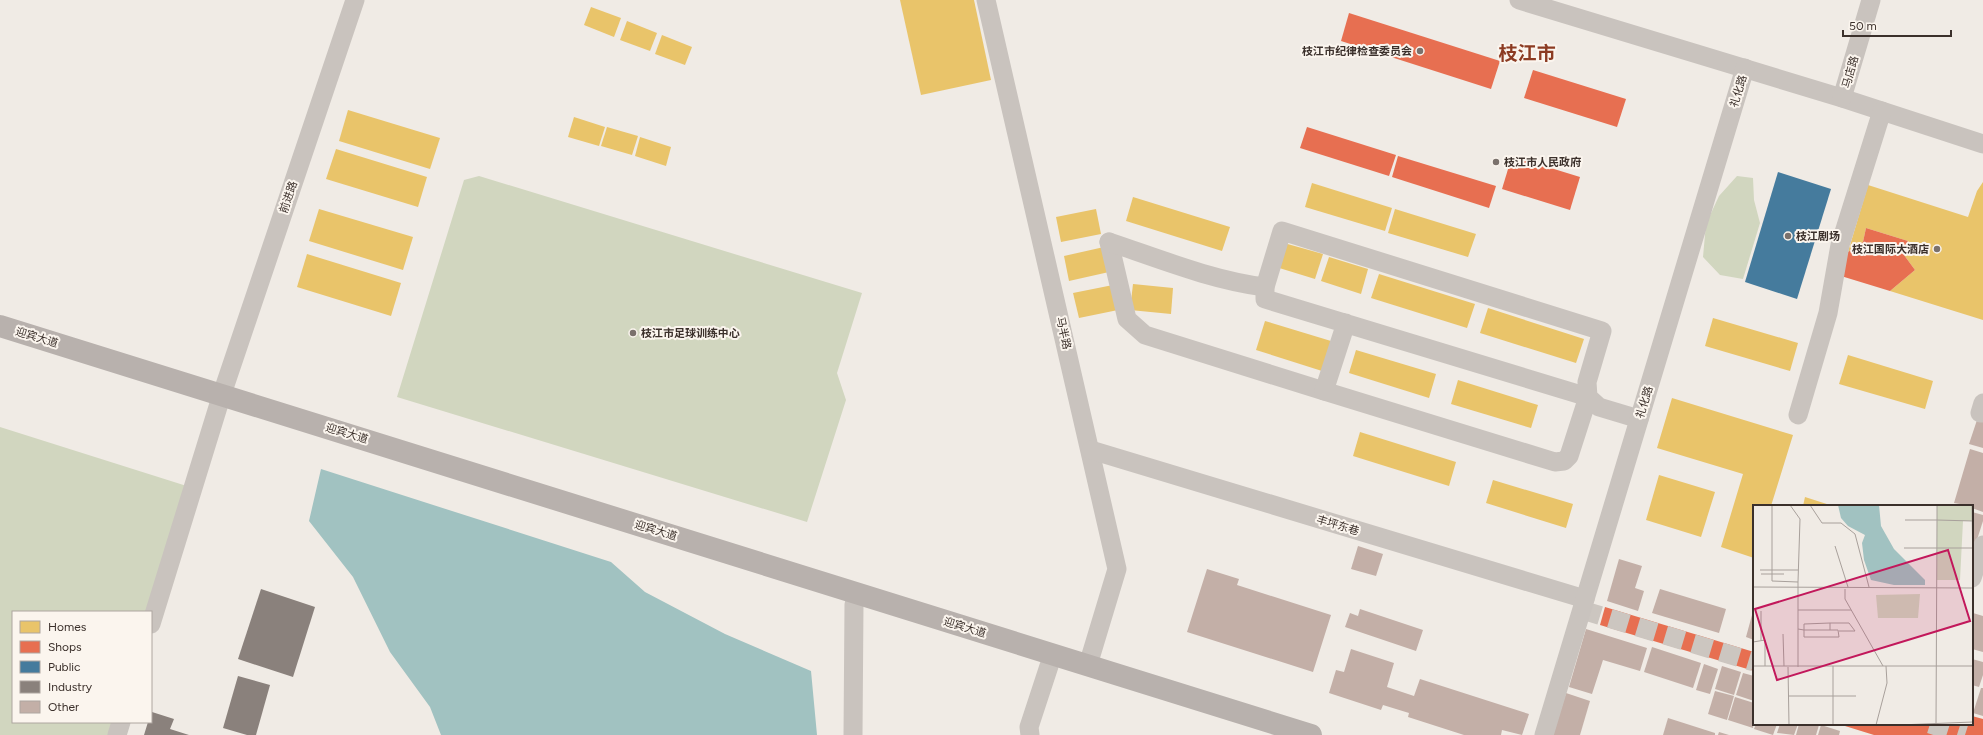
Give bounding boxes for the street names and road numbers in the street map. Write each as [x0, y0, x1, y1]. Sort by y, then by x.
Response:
street label: 马店路 [1840, 54, 1861, 90]
street label: 礼化路 [1727, 73, 1750, 109]
street label: 前进路 [277, 179, 300, 215]
street label: 马半路 [1053, 316, 1074, 351]
street label: 迎宾大道 [14, 325, 60, 350]
street label: 礼化路 [1633, 384, 1656, 420]
street label: 迎宾大道 [324, 421, 370, 446]
street label: 丰坪东巷 [1315, 513, 1361, 538]
street label: 迎宾大道 [633, 518, 679, 543]
street label: 迎宾大道 [942, 615, 988, 640]

